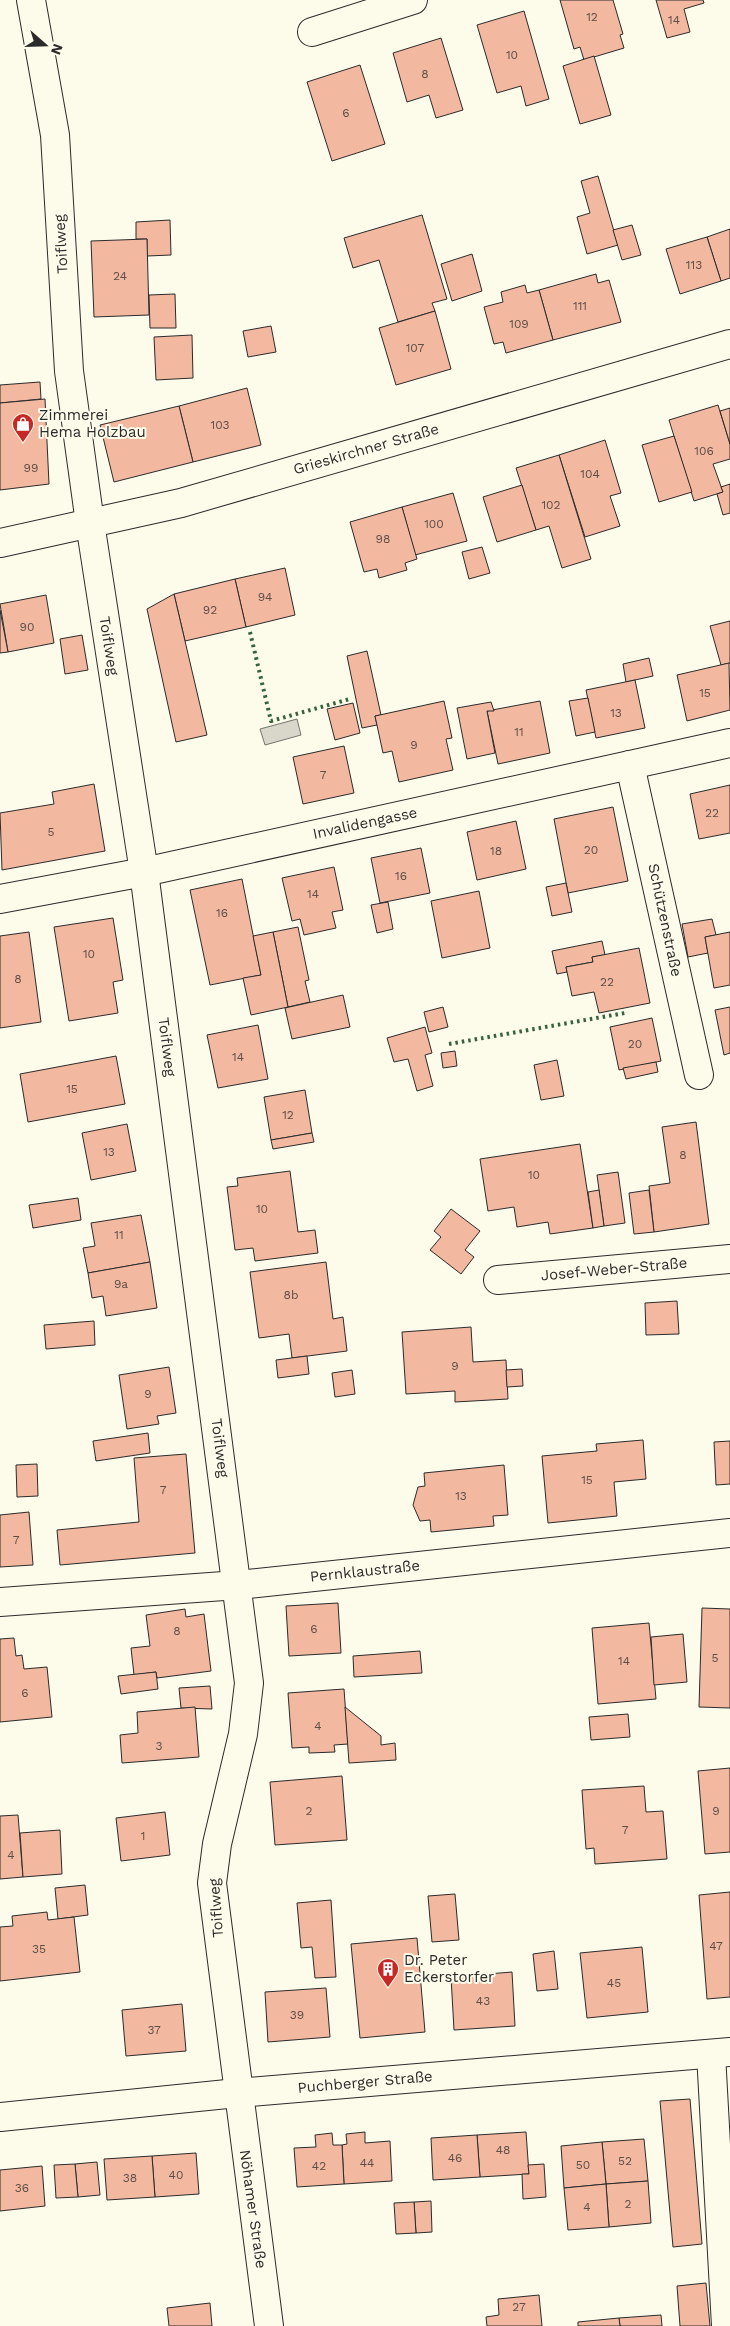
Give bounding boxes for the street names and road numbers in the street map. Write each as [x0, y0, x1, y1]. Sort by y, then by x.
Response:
street label: Toiflweg [50, 214, 72, 274]
street label: Grieskirchner Straße [291, 420, 441, 478]
street label: Toiflweg [95, 615, 123, 677]
street label: Invalidengasse [311, 803, 419, 843]
street label: Schützenstraße [644, 862, 686, 978]
street label: Toiflweg [154, 1016, 180, 1078]
street label: Josef-Weber-Straße [540, 1254, 688, 1284]
street label: Toiflweg [207, 1417, 233, 1479]
street label: Pernklaustraße [309, 1556, 421, 1586]
street label: Toiflweg [205, 1878, 227, 1938]
street label: Puchberger Straße [297, 2067, 433, 2097]
street label: Nöhamer Straße [236, 2148, 270, 2270]

